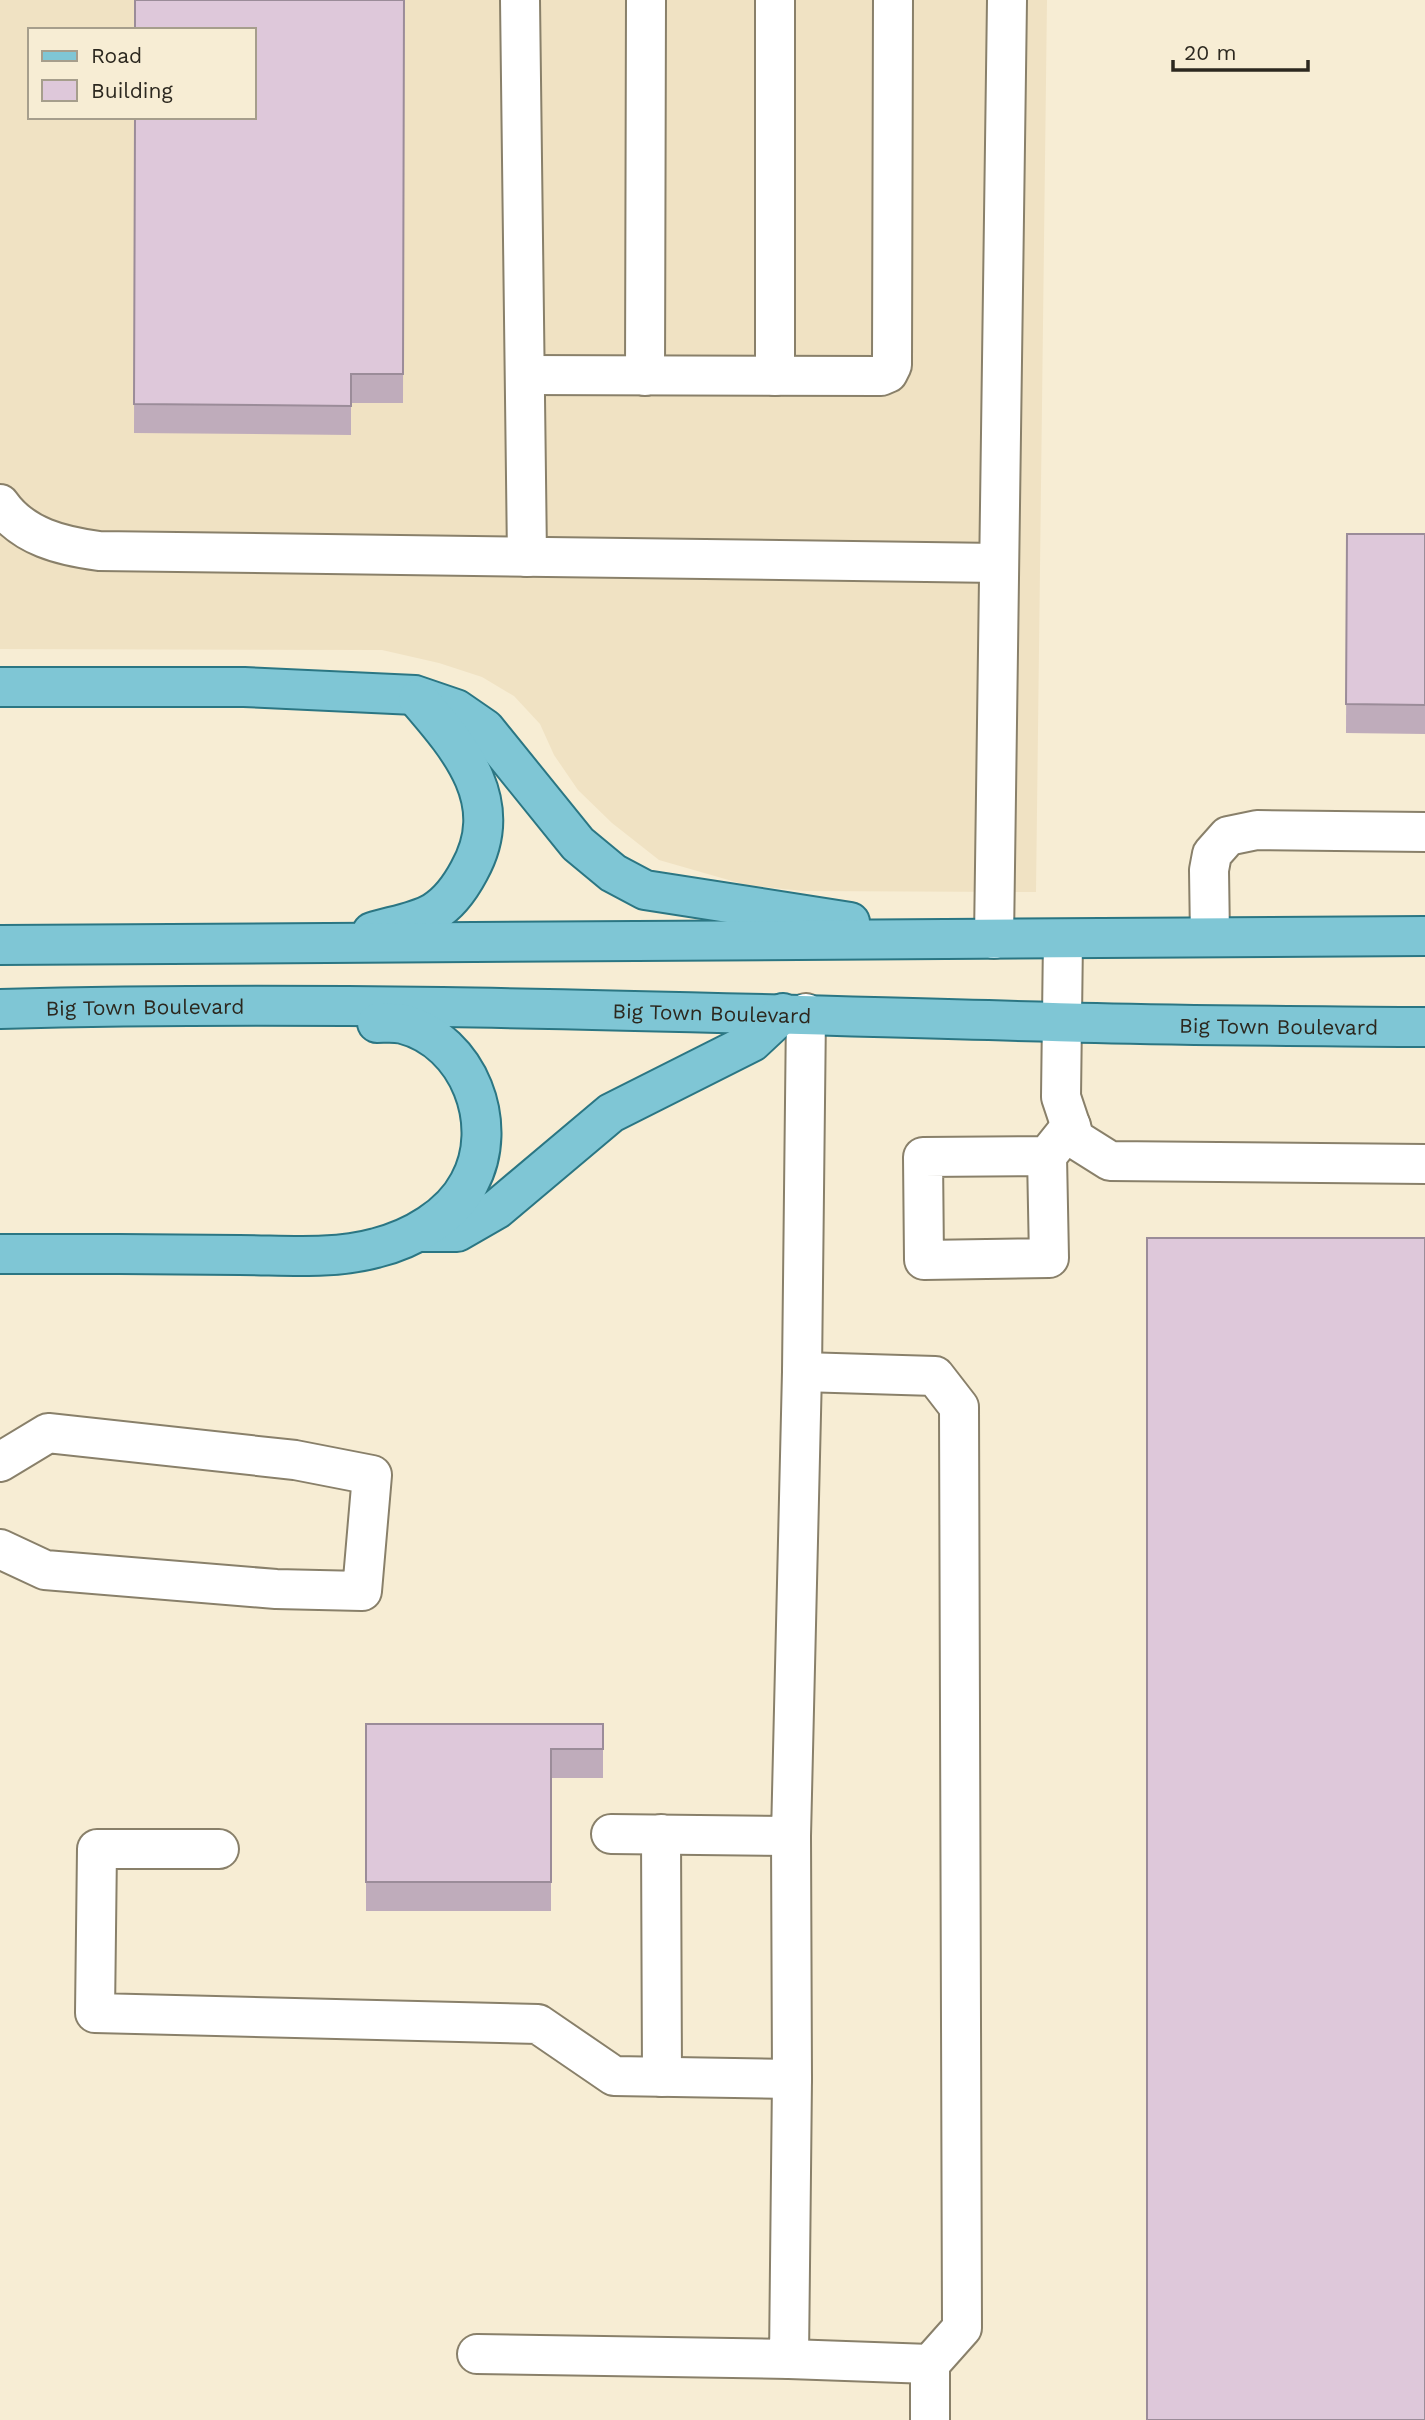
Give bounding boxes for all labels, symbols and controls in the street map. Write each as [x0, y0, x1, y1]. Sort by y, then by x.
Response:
legend [28, 28, 256, 119]
scale bar [1173, 28, 1308, 72]
text: 20 m [1184, 40, 1236, 65]
text: Road [91, 43, 142, 68]
text: Building [91, 78, 173, 103]
street label: Big Town Boulevard [45, 993, 244, 1020]
street label: Big Town Boulevard [612, 998, 812, 1028]
street label: Big Town Boulevard [1179, 1012, 1378, 1039]

